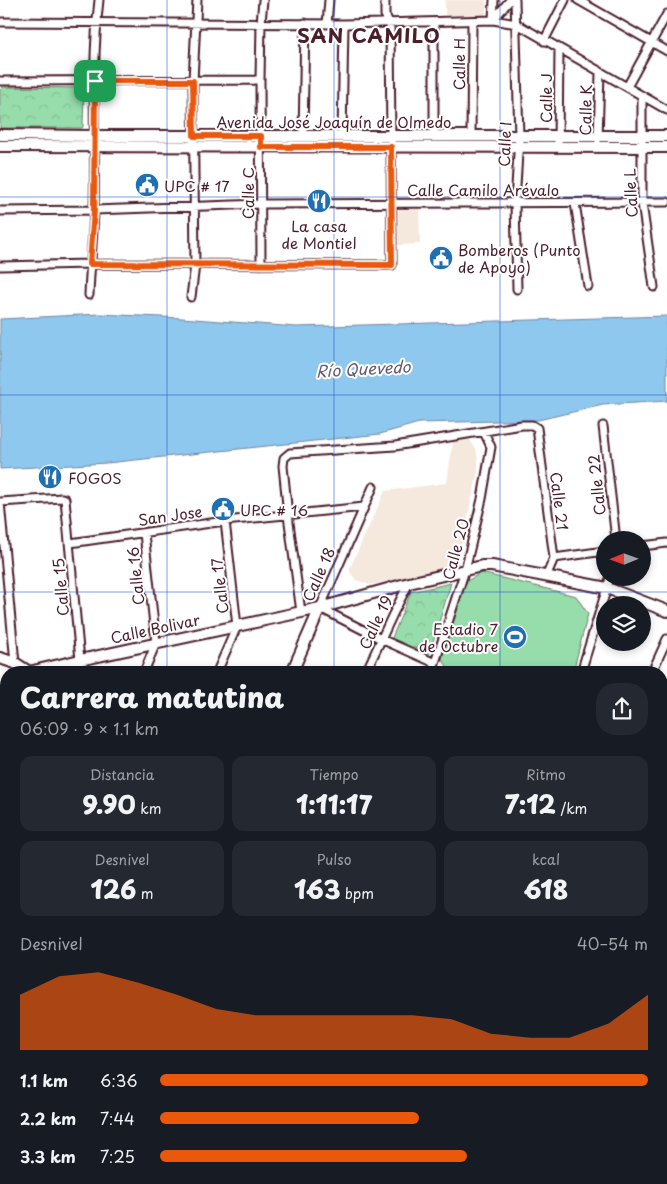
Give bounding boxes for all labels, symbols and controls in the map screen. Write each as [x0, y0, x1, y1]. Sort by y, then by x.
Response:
district label: SAN CAMILO [297, 20, 441, 50]
street label: Calle H [447, 38, 470, 90]
pin [74, 60, 116, 102]
icon: arrive [81, 67, 109, 95]
street label: Calle J [534, 73, 557, 123]
street label: Calle K [573, 84, 597, 136]
street label: Avenida José Joaquín de Olmedo [217, 110, 451, 133]
street label: Calle I [492, 121, 516, 167]
street label: Calle C [236, 167, 259, 219]
street label: Calle L [617, 167, 643, 218]
public building icon: UPC # 17 [134, 172, 160, 198]
place label: UPC # 17 [164, 174, 229, 197]
street label: Calle Camilo Arévalo [407, 178, 559, 201]
restaurant icon: La casa de Montiel [306, 188, 332, 214]
place label: La casa de Montiel [281, 214, 357, 254]
place label: Bomberos (Punto de Apoyo) [458, 238, 581, 278]
public building icon: Bomberos (Punto de Apoyo) [428, 245, 454, 271]
water label: Río Quevedo [315, 353, 412, 382]
street label: Calle 22 [581, 453, 611, 517]
restaurant icon: FOGOS [37, 464, 63, 490]
place label: FOGOS [68, 466, 122, 489]
street label: Calle 21 [545, 471, 575, 531]
public building icon: UPC # 16 [210, 496, 236, 522]
place label: UPC # 16 [240, 498, 308, 521]
street label: San Jose [136, 499, 204, 531]
street label: Calle 20 [436, 516, 474, 582]
north arrow [596, 531, 651, 586]
map controls [596, 531, 651, 651]
street label: Calle 18 [296, 543, 340, 605]
street label: Calle 16 [121, 546, 149, 606]
street label: Calle 15 [46, 557, 74, 617]
street label: Calle 17 [204, 557, 234, 615]
street label: Calle 19 [352, 591, 398, 653]
button: layers [596, 596, 651, 651]
street label: Calle Bolivar [108, 607, 202, 649]
place label: Estadio 7 de Octubre [419, 617, 498, 657]
sports icon: Estadio 7 de Octubre [502, 624, 528, 650]
text: Carrera matutina [20, 675, 284, 718]
button: share [596, 683, 648, 735]
text: 06:09 · 9 × 1.1 km [20, 716, 159, 740]
text: Distancia [90, 764, 154, 785]
text: Tiempo [309, 764, 359, 785]
text: Ritmo [526, 764, 566, 785]
text: 9.90 [83, 785, 136, 823]
text: 1:11:17 [296, 785, 372, 823]
text: 7:12 [505, 785, 556, 823]
text: km [136, 798, 161, 819]
text: /km [556, 798, 587, 819]
text: Desnivel [95, 849, 149, 870]
text: Pulso [317, 849, 352, 870]
text: kcal [532, 849, 560, 870]
text: 126 [91, 870, 136, 908]
text: 163 [294, 870, 340, 908]
text: 618 [524, 870, 568, 908]
text: m [136, 883, 153, 904]
text: bpm [340, 883, 374, 904]
text: Desnivel [20, 931, 82, 955]
text: 40–54 m [577, 931, 648, 955]
text: 1.1 km [20, 1068, 68, 1092]
text: 6:36 [100, 1068, 138, 1092]
text: 2.2 km [20, 1106, 76, 1130]
text: 7:44 [100, 1106, 135, 1130]
text: 3.3 km [20, 1144, 76, 1168]
text: 7:25 [100, 1144, 135, 1168]

